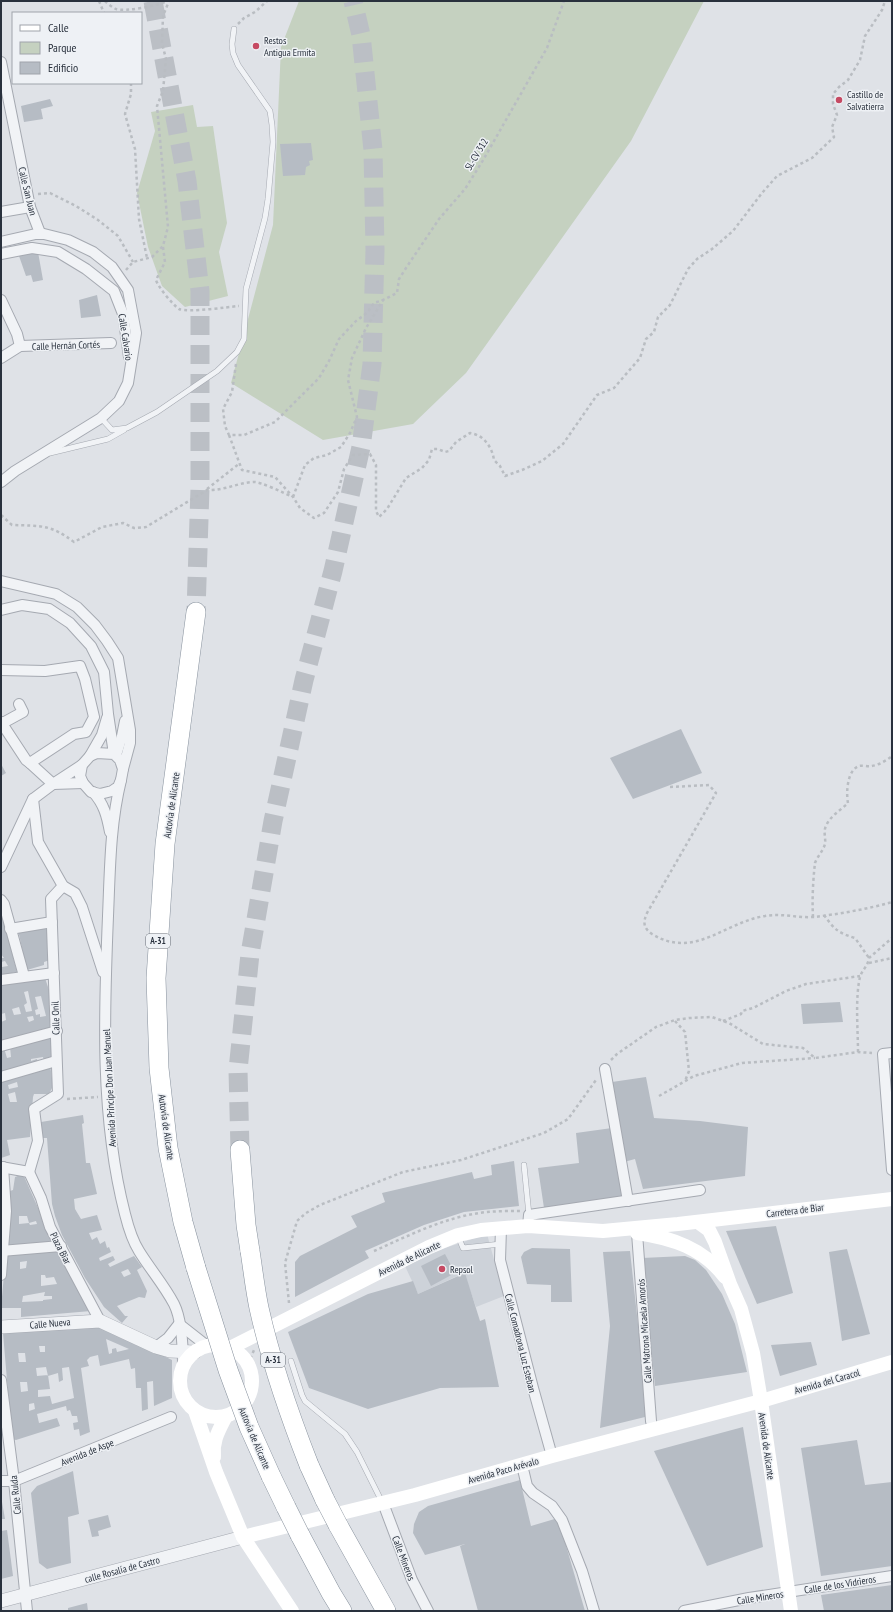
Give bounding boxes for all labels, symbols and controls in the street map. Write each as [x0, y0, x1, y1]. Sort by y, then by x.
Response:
legend [12, 12, 142, 84]
text: Calle [48, 20, 69, 35]
place label: Restos Antigua Ermita [264, 34, 315, 59]
text: Parque [48, 40, 77, 55]
marker: Restos Antigua Ermita [251, 41, 261, 51]
text: Edificio [48, 60, 78, 75]
place label: Castillo de Salvatierra [847, 88, 884, 113]
marker: Castillo de Salvatierra [834, 95, 844, 105]
street label: SL-CV 312 [462, 136, 491, 173]
street label: Calle San Juan [15, 166, 40, 217]
street label: Calle Calvario [115, 313, 136, 361]
street label: Calle Hernán Cortés [32, 338, 101, 353]
street label: Autovía de Alicante [160, 771, 183, 839]
road number: A-31 [146, 934, 170, 948]
street label: Calle Onil [48, 1000, 63, 1035]
street label: Avenida Príncipe Don Juan Manuel [100, 1028, 119, 1147]
street label: Autovía de Alicante [155, 1093, 178, 1161]
street label: Carretera de Biar [766, 1200, 825, 1220]
street label: Plaza Biar [47, 1230, 74, 1267]
street label: Avenida de Alicante [376, 1238, 443, 1279]
place label: Repsol [450, 1263, 474, 1276]
marker: Repsol [437, 1264, 447, 1274]
street label: Calle Matrona Micaela Amorós [634, 1278, 655, 1384]
street label: Calle Comadrona Luz Esteban [502, 1292, 539, 1394]
street label: Calle Nueva [29, 1315, 71, 1332]
road number: A-31 [261, 1353, 285, 1367]
street label: Avenida del Caracol [793, 1366, 862, 1397]
street label: Autovía de Alicante [236, 1405, 273, 1471]
street label: Avenida de Alicante [755, 1412, 778, 1481]
street label: Avenida de Aspe [59, 1436, 116, 1469]
street label: Avenida Paco Arévalo [466, 1454, 540, 1487]
street label: Calle Rulda [7, 1475, 24, 1515]
street label: Calle Mineros [389, 1534, 418, 1583]
street label: calle Rosalía de Castro [83, 1553, 161, 1586]
street label: Calle de los Vidrieros [803, 1572, 877, 1597]
street label: Calle Mineros [736, 1587, 785, 1608]

